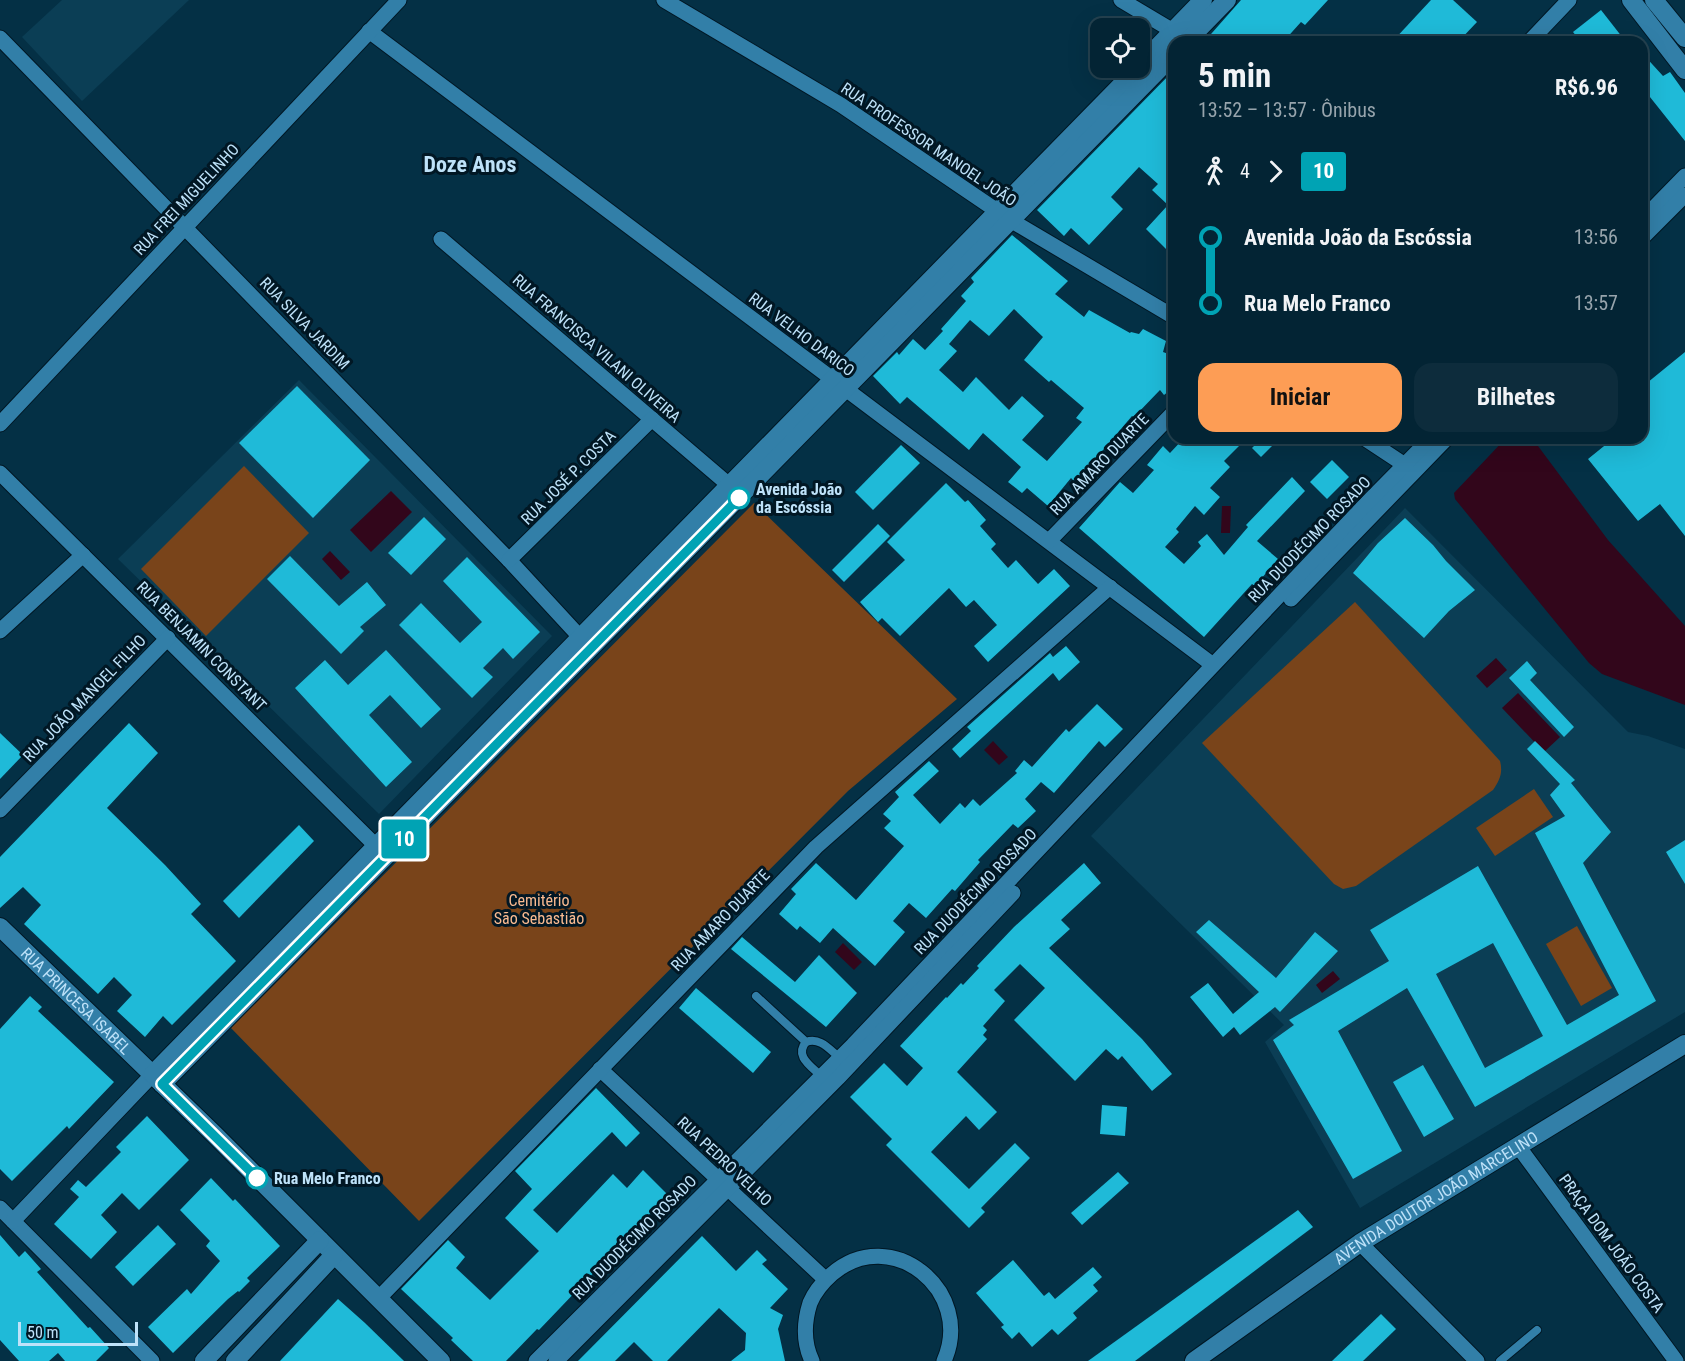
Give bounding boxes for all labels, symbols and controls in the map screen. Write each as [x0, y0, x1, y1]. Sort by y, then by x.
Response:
map controls [1090, 18, 1150, 78]
button: locate [1090, 18, 1150, 78]
text: 5 min [1198, 56, 1271, 95]
text: R$6.96 [1555, 75, 1618, 100]
street label: RUA PROFESSOR MANOEL JOÃO [837, 78, 1021, 210]
text: 13:52 – 13:57 · Ônibus [1198, 98, 1376, 122]
street label: RUA FREI MIGUELINHO [130, 140, 243, 259]
district label: Doze Anos [424, 152, 516, 177]
icon: walk [1198, 155, 1231, 188]
icon: forward [1259, 155, 1292, 188]
text: 4 [1240, 159, 1250, 183]
text: 10 [1313, 159, 1334, 183]
text: Avenida João da Escóssia [1244, 225, 1472, 250]
text: 13:56 [1574, 225, 1618, 249]
street label: RUA FRANCISCA VILANI OLIVEIRA [509, 270, 685, 426]
street label: RUA SILVA JARDIM [256, 273, 353, 373]
street label: RUA VELHO DARICO [745, 288, 858, 380]
text: Rua Melo Franco [1244, 291, 1391, 316]
text: 13:57 [1574, 291, 1618, 315]
button: Iniciar [1198, 363, 1402, 432]
button: Bilhetes [1414, 363, 1618, 432]
street label: RUA AMARO DUARTE [1046, 410, 1153, 519]
street label: RUA JOSÉ P. COSTA [517, 426, 619, 528]
street label: RUA DUODÉCIMO ROSADO [1244, 472, 1374, 606]
place label: Avenida João da Escóssia [756, 480, 842, 517]
marker: Avenida João da Escóssia [728, 487, 750, 509]
street label: RUA BENJAMIN CONSTANT [133, 578, 270, 715]
street label: RUA JOÃO MANOEL FILHO [18, 630, 150, 766]
line badge: 10 [377, 820, 431, 858]
street label: RUA DUODÉCIMO ROSADO [910, 824, 1040, 958]
text: 10 [393, 827, 415, 851]
street label: RUA AMARO DUARTE [667, 866, 774, 975]
park label: Cemitério São Sebastião [494, 891, 584, 928]
street label: RUA PRINCESA ISABEL [17, 944, 135, 1059]
street label: RUA PEDRO VELHO [674, 1113, 776, 1210]
street label: AVENIDA DOUTOR JOÃO MARCELINO [1330, 1127, 1541, 1269]
marker: Rua Melo Franco [246, 1167, 268, 1189]
place label: Rua Melo Franco [274, 1169, 381, 1188]
street label: PRAÇA DOM JOÃO COSTA [1555, 1170, 1669, 1316]
street label: RUA DUODÉCIMO ROSADO [568, 1171, 700, 1303]
scale bar [18, 1319, 138, 1346]
text: 50 m [27, 1323, 59, 1342]

